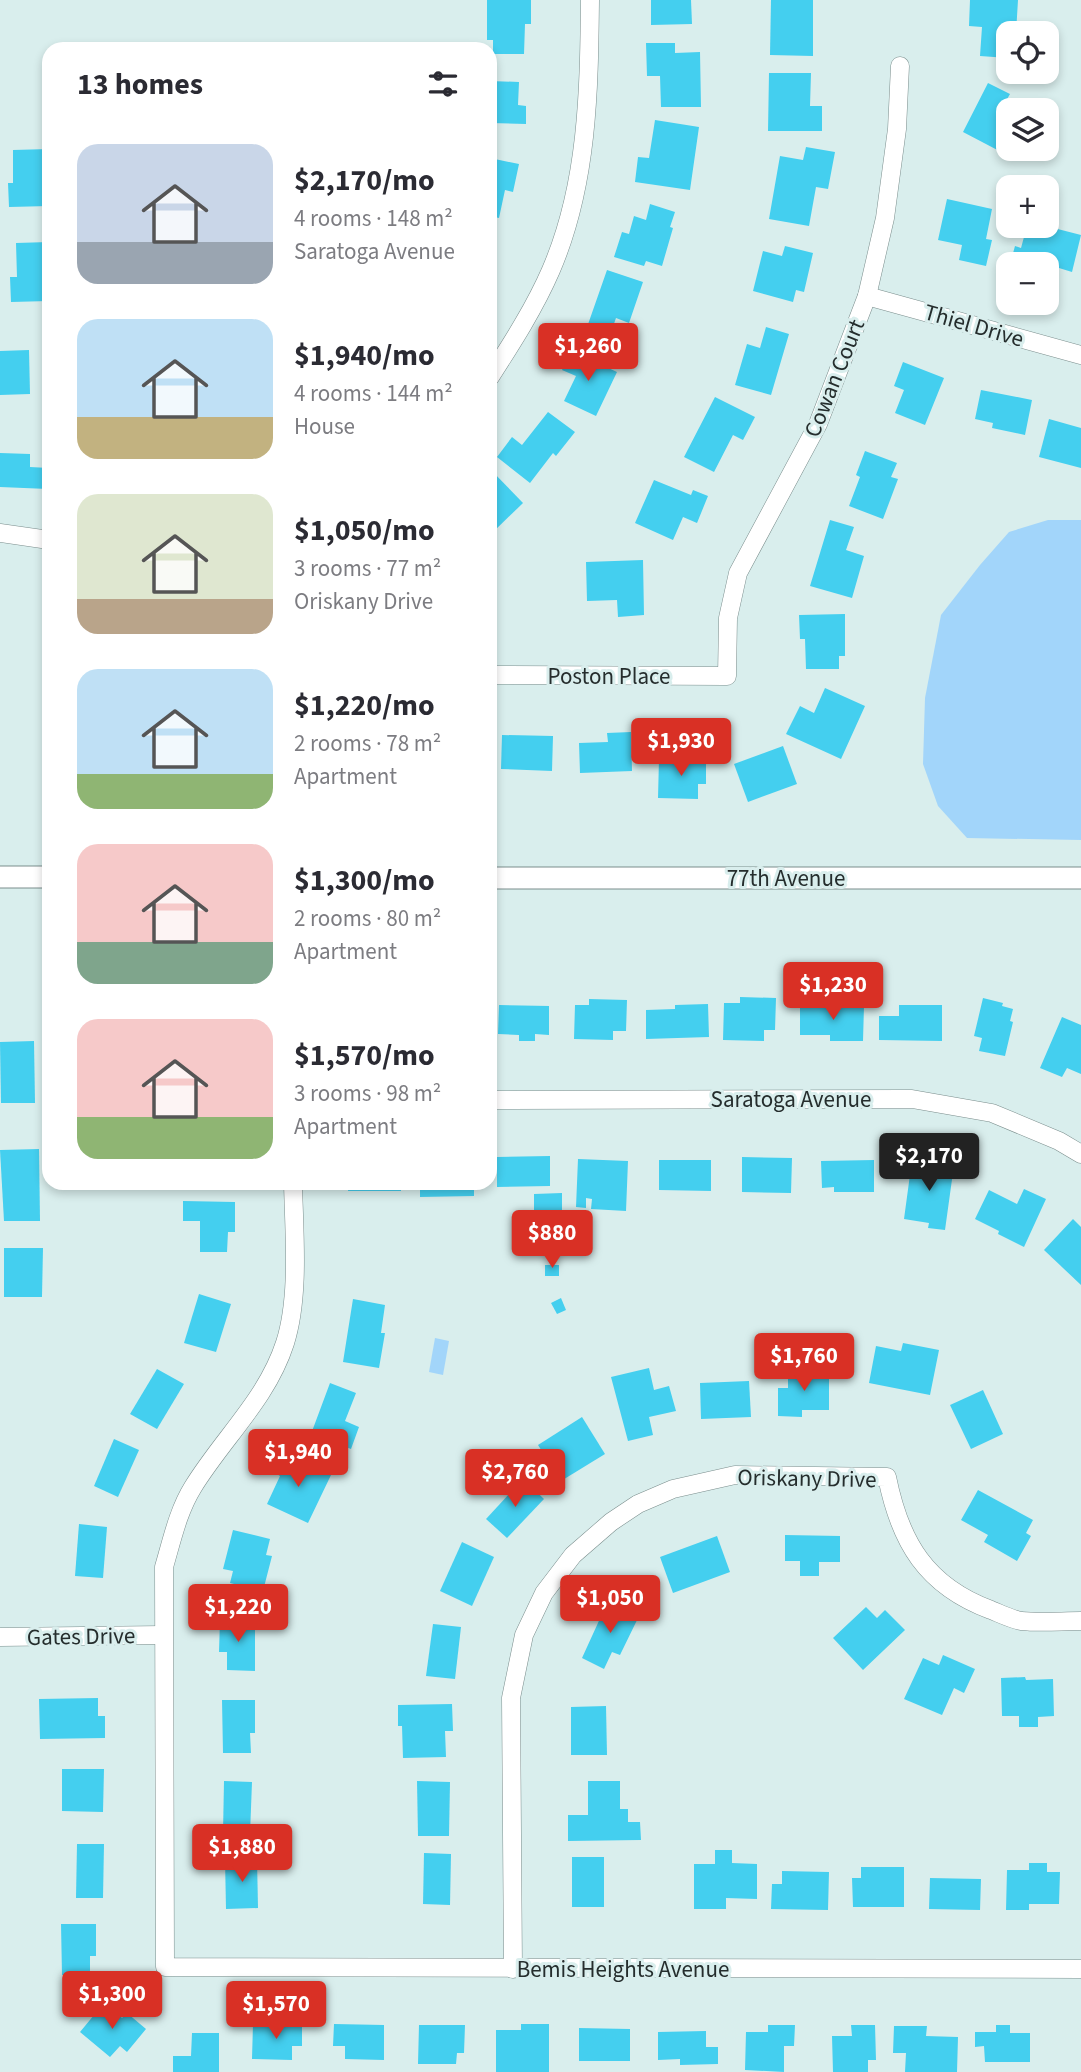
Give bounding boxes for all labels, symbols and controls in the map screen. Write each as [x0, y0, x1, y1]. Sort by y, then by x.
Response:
map controls [996, 21, 1059, 315]
button: locate [996, 21, 1059, 84]
text: 13 homes [77, 63, 203, 106]
icon: filters [424, 65, 462, 103]
button: layers [996, 98, 1059, 161]
text: $2,170/mo [294, 159, 435, 202]
icon: home [133, 172, 217, 256]
button: + [996, 175, 1059, 238]
text: 4 rooms · 148 m² [294, 202, 453, 235]
text: Saratoga Avenue [294, 235, 455, 268]
button: − [996, 252, 1059, 315]
street label: Thiel Drive [920, 296, 1028, 355]
street label: Cowan Court [796, 314, 873, 442]
pin: $1,260 [531, 324, 645, 383]
text: $1,260 [554, 329, 622, 362]
text: $1,940/mo [294, 334, 435, 377]
icon: home [133, 347, 217, 431]
text: 4 rooms · 144 m² [294, 377, 453, 410]
text: House [294, 410, 355, 443]
text: $1,050/mo [294, 509, 435, 552]
icon: home [133, 522, 217, 606]
text: 3 rooms · 77 m² [294, 552, 441, 585]
text: Oriskany Drive [294, 585, 433, 618]
street label: Poston Place [547, 660, 671, 693]
text: $1,220/mo [294, 684, 435, 727]
icon: home [133, 697, 217, 781]
pin: $1,930 [624, 718, 738, 778]
text: $1,930 [647, 724, 715, 757]
text: 2 rooms · 78 m² [294, 727, 441, 760]
text: Apartment [294, 760, 397, 793]
text: $1,300/mo [294, 859, 435, 902]
street label: 77th Avenue [727, 862, 845, 895]
icon: home [133, 872, 217, 956]
text: 2 rooms · 80 m² [294, 902, 441, 935]
text: Apartment [294, 935, 397, 968]
pin: $1,230 [776, 962, 890, 1022]
text: $1,230 [799, 968, 867, 1001]
text: $1,570/mo [294, 1034, 435, 1077]
icon: home [133, 1047, 217, 1131]
text: 3 rooms · 98 m² [294, 1077, 441, 1110]
street label: Saratoga Avenue [711, 1083, 871, 1116]
text: Apartment [294, 1110, 397, 1143]
pin: $2,170 [872, 1134, 986, 1193]
text: $2,170 [895, 1139, 963, 1172]
pin: $880 [511, 1210, 593, 1270]
text: $880 [528, 1216, 576, 1249]
pin: $1,760 [747, 1334, 861, 1393]
text: $1,760 [770, 1339, 838, 1372]
pin: $1,940 [241, 1430, 355, 1489]
text: $1,940 [264, 1435, 332, 1468]
pin: $2,760 [458, 1450, 572, 1509]
text: $2,760 [481, 1455, 549, 1488]
street label: Oriskany Drive [737, 1461, 877, 1496]
pin: $1,050 [553, 1576, 667, 1635]
text: $1,050 [576, 1581, 644, 1614]
pin: $1,220 [181, 1584, 295, 1644]
text: $1,220 [204, 1590, 272, 1623]
street label: Gates Drive [27, 1619, 135, 1654]
pin: $1,880 [185, 1825, 299, 1884]
text: $1,880 [208, 1830, 276, 1863]
street label: Bemis Heights Avenue [517, 1953, 729, 1986]
pin: $1,300 [55, 1972, 169, 2031]
text: $1,300 [78, 1977, 146, 2010]
pin: $1,570 [219, 1982, 333, 2041]
text: $1,570 [242, 1987, 310, 2020]

